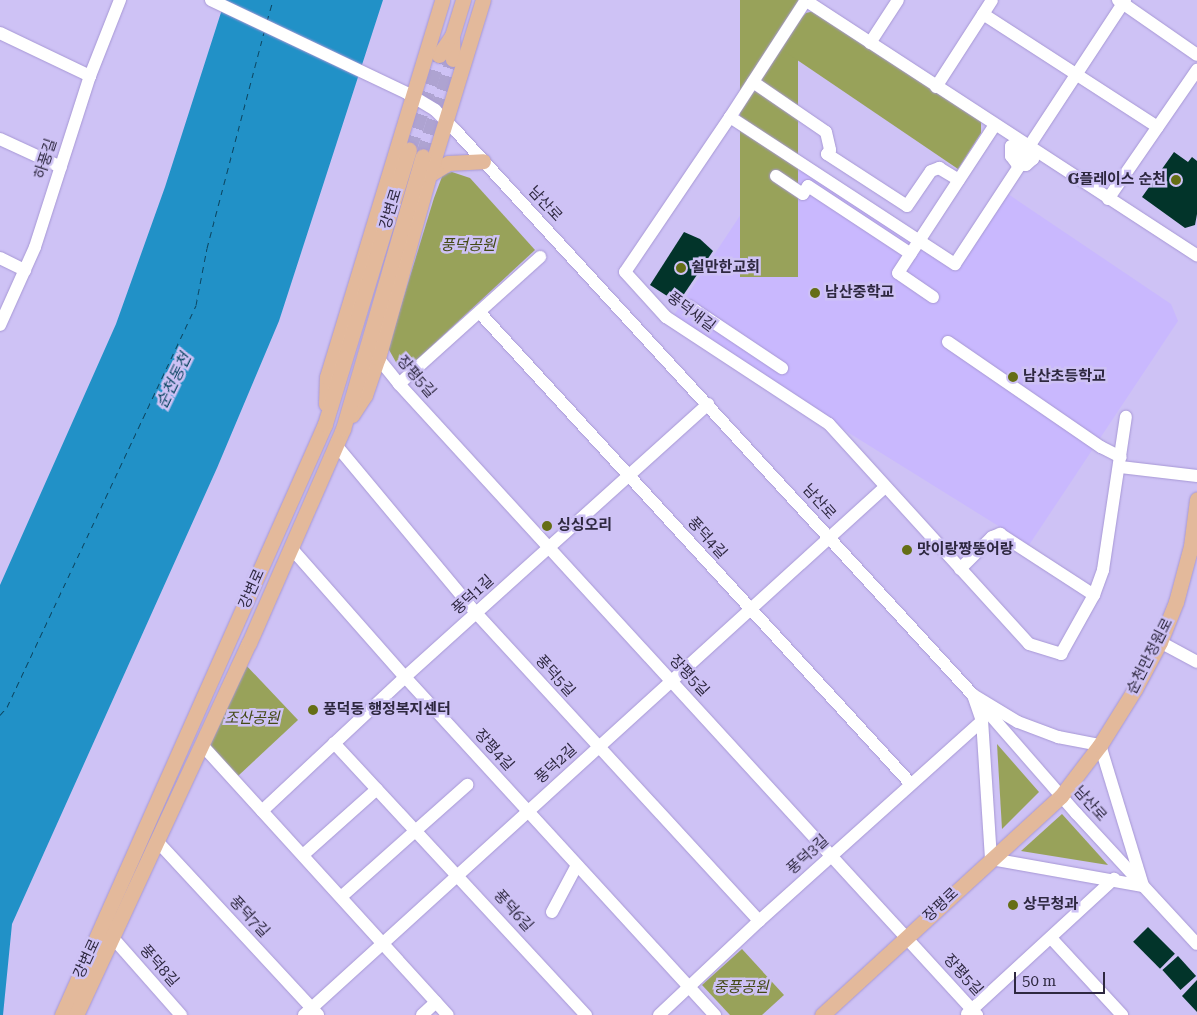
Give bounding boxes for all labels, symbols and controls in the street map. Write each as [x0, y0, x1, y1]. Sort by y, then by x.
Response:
street label: 하풍길 [31, 137, 61, 181]
place label: G플레이스 순천 [1068, 171, 1166, 189]
marker: G플레이스 순천 [1170, 174, 1182, 186]
street label: 남산로 [524, 183, 566, 225]
street label: 강변로 [376, 187, 406, 231]
park label: 풍덕공원 [440, 237, 496, 255]
place label: 쉴만한교회 [691, 259, 760, 277]
marker: 쉴만한교회 [675, 262, 687, 274]
place label: 남산중학교 [825, 284, 894, 302]
marker: 남산중학교 [809, 287, 821, 299]
street label: 풍덕새길 [664, 288, 718, 336]
water label: 순천동천 [152, 350, 196, 412]
street label: 장평5길 [393, 352, 439, 402]
place label: 남산초등학교 [1023, 368, 1106, 386]
marker: 남산초등학교 [1007, 371, 1019, 383]
street label: 남산로 [798, 481, 840, 523]
street label: 풍덕4길 [684, 513, 730, 563]
place label: 싱싱오리 [557, 517, 612, 535]
marker: 싱싱오리 [541, 520, 553, 532]
place label: 맛이랑짱뚱어랑 [917, 541, 1014, 559]
marker: 맛이랑짱뚱어랑 [901, 544, 913, 556]
street label: 강변로 [235, 566, 269, 612]
street label: 풍덕1길 [448, 572, 498, 618]
street label: 순천만정원로 [1123, 615, 1177, 697]
street label: 풍덕5길 [532, 651, 578, 701]
street label: 장평5길 [665, 652, 713, 700]
place label: 풍덕동 행정복지센터 [323, 701, 451, 719]
marker: 풍덕동 행정복지센터 [307, 704, 319, 716]
park label: 조산공원 [224, 710, 280, 728]
street label: 장평4길 [471, 725, 517, 775]
street label: 풍덕2길 [531, 741, 581, 787]
street label: 남산로 [1069, 783, 1111, 825]
street label: 풍덕3길 [783, 832, 833, 878]
street label: 장평로 [920, 884, 962, 926]
street label: 풍덕6길 [490, 886, 536, 936]
street label: 풍덕7길 [225, 893, 273, 941]
place label: 상무청과 [1023, 896, 1078, 914]
marker: 상무청과 [1007, 899, 1019, 911]
street label: 강변로 [70, 936, 104, 982]
street label: 풍덕8길 [136, 941, 182, 991]
street label: 장평5길 [940, 950, 986, 1000]
scale bar [1017, 962, 1108, 994]
text: 50 m [1022, 972, 1056, 990]
park label: 중풍공원 [713, 979, 769, 997]

